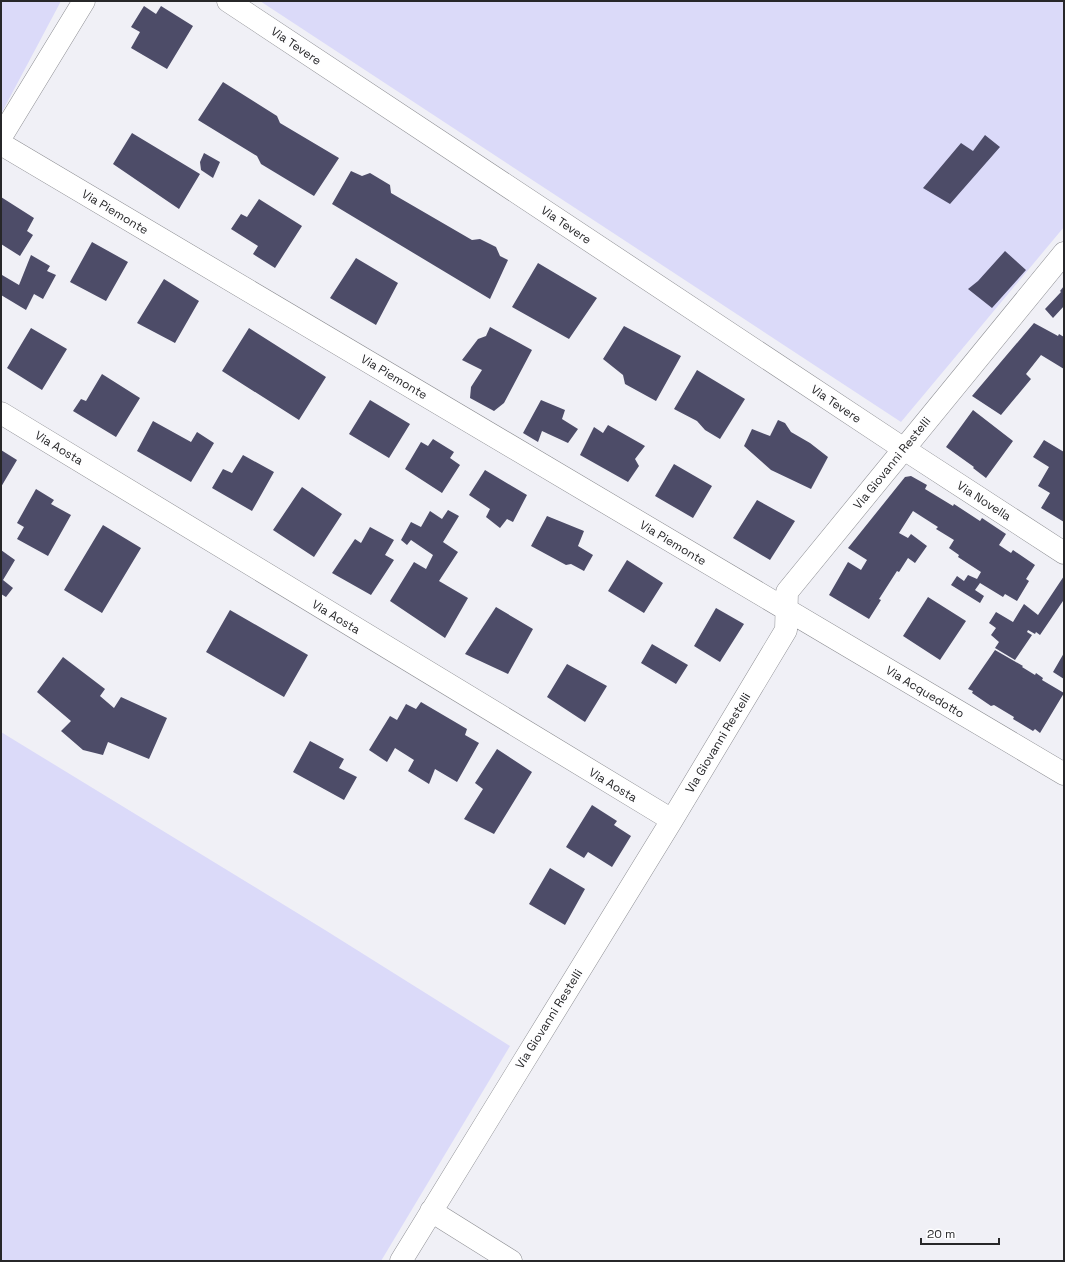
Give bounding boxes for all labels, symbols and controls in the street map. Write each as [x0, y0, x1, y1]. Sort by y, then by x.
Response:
street label: Via Tevere [268, 23, 324, 69]
street label: Via Piemonte [79, 186, 151, 238]
street label: Via Tevere [538, 202, 594, 248]
street label: Via Piemonte [358, 351, 430, 403]
street label: Via Tevere [808, 381, 864, 427]
street label: Via Giovanni Restelli [850, 413, 934, 512]
street label: Via Aosta [32, 427, 86, 469]
street label: Via Novella [954, 478, 1014, 525]
street label: Via Piemonte [637, 517, 709, 569]
street label: Via Aosta [309, 596, 363, 638]
street label: Via Acquedotto [883, 662, 967, 722]
street label: Via Giovanni Restelli [682, 690, 754, 796]
street label: Via Aosta [586, 764, 640, 806]
street label: Via Giovanni Restelli [512, 966, 586, 1072]
scale bar [921, 1220, 999, 1246]
text: 20 m [927, 1226, 955, 1242]

